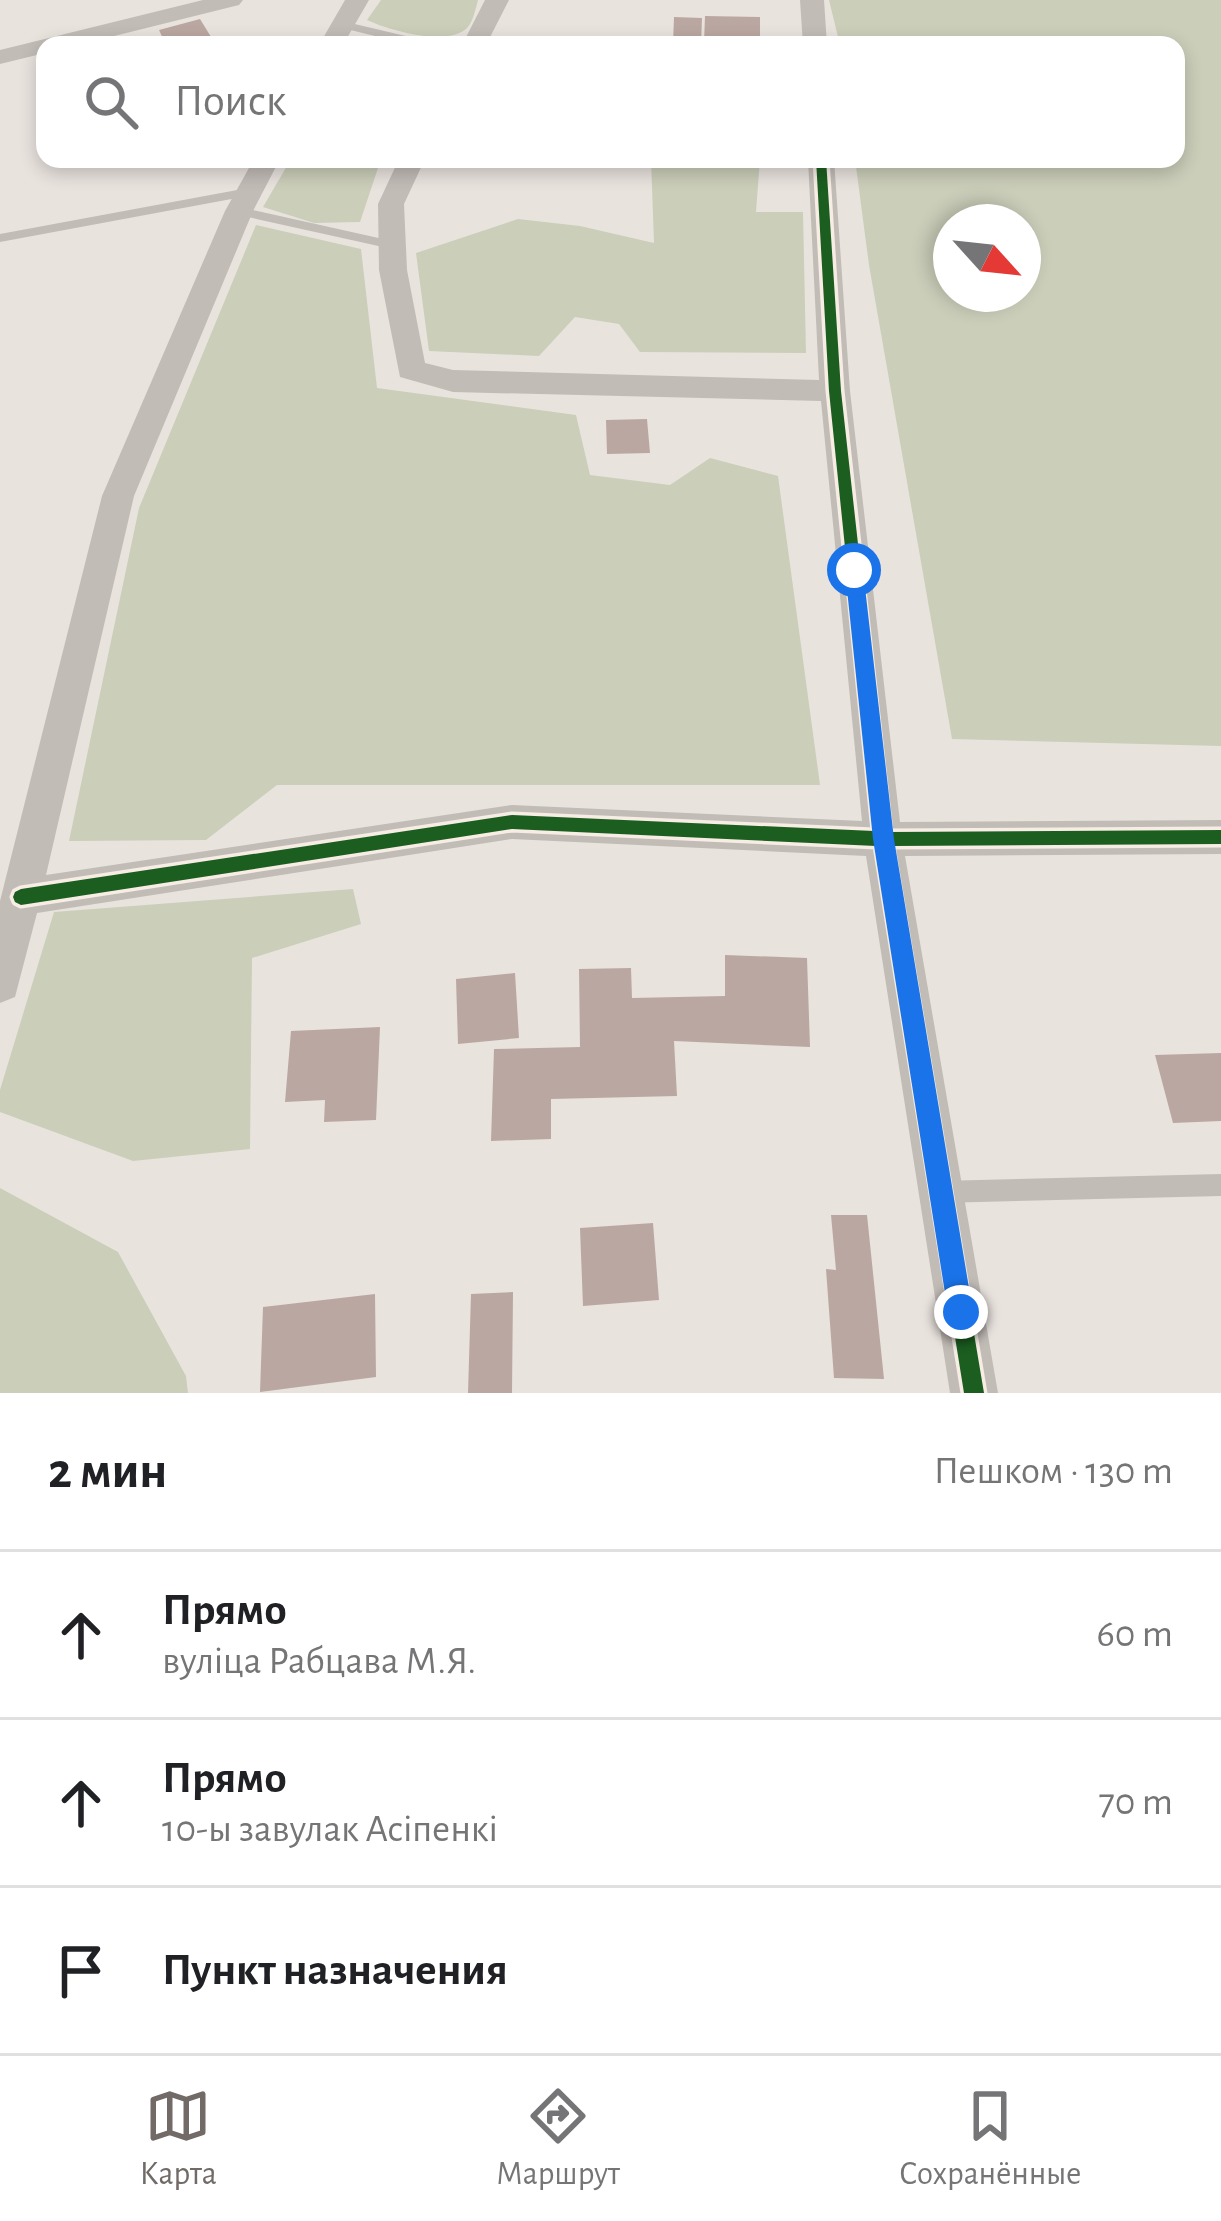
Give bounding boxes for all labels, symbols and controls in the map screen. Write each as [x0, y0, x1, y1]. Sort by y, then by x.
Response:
search box [36, 36, 1185, 168]
icon: search [78, 69, 144, 135]
text: Поиск [174, 79, 286, 124]
north arrow [933, 204, 1041, 312]
route start [827, 543, 881, 597]
route end [934, 1285, 988, 1339]
text: 2 мин [48, 1446, 167, 1497]
text: Пешком · 130 m [934, 1452, 1173, 1491]
text: Прямо [162, 1588, 287, 1633]
icon: ahead [48, 1602, 114, 1668]
text: 60 m [1096, 1615, 1173, 1654]
text: вуліца Рабцава М.Я. [162, 1642, 476, 1681]
text: Прямо [162, 1756, 287, 1801]
icon: ahead [48, 1770, 114, 1836]
text: 70 m [1099, 1783, 1173, 1822]
text: 10-ы завулак Асіпенкі [162, 1810, 498, 1849]
icon: arrive [48, 1938, 114, 2004]
text: Пункт назначения [162, 1948, 508, 1993]
tab: Карта [140, 2083, 217, 2195]
tab: Маршрут [496, 2083, 620, 2195]
tab: Сохранённые [899, 2083, 1081, 2195]

